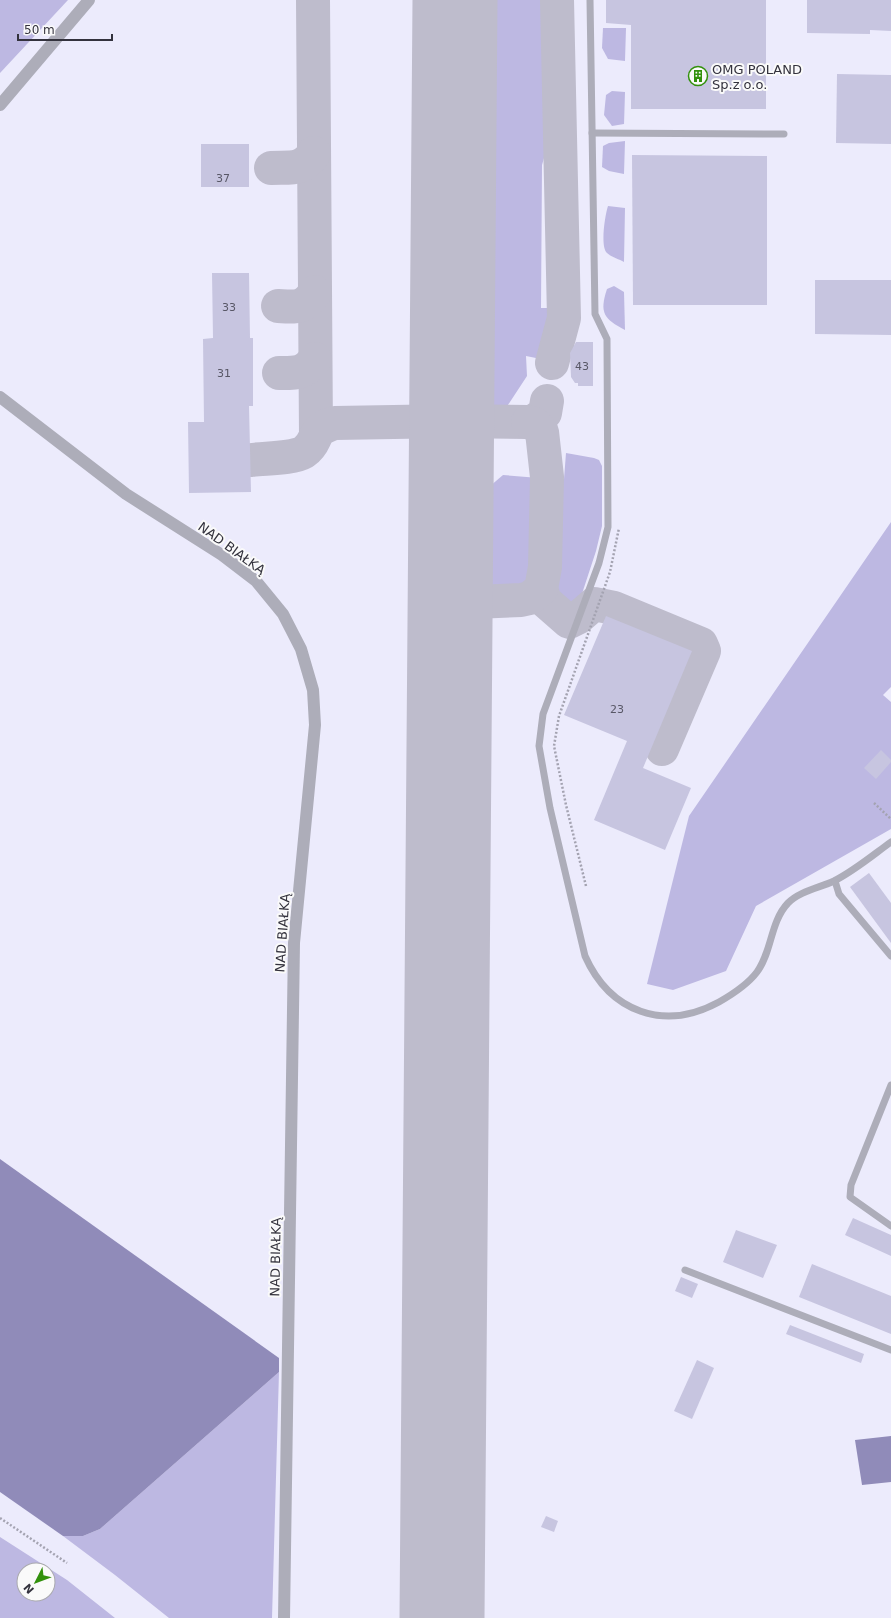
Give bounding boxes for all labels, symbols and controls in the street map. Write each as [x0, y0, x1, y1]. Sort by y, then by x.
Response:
scale bar [18, 16, 112, 42]
text: 50 m [24, 23, 55, 37]
place label: OMG POLAND Sp.z o.o. [712, 62, 802, 92]
building icon: OMG POLAND Sp.z o.o. [687, 65, 709, 87]
house number: 37 [216, 172, 230, 185]
house number: 33 [222, 301, 236, 314]
house number: 43 [575, 360, 589, 373]
house number: 31 [217, 367, 231, 380]
street label: NAD BIAŁKĄ [195, 519, 269, 578]
house number: 23 [610, 703, 624, 716]
street label: NAD BIAŁKĄ [272, 892, 293, 973]
street label: NAD BIAŁKĄ [267, 1216, 284, 1297]
north arrow [16, 1562, 56, 1602]
text: N [21, 1581, 37, 1596]

